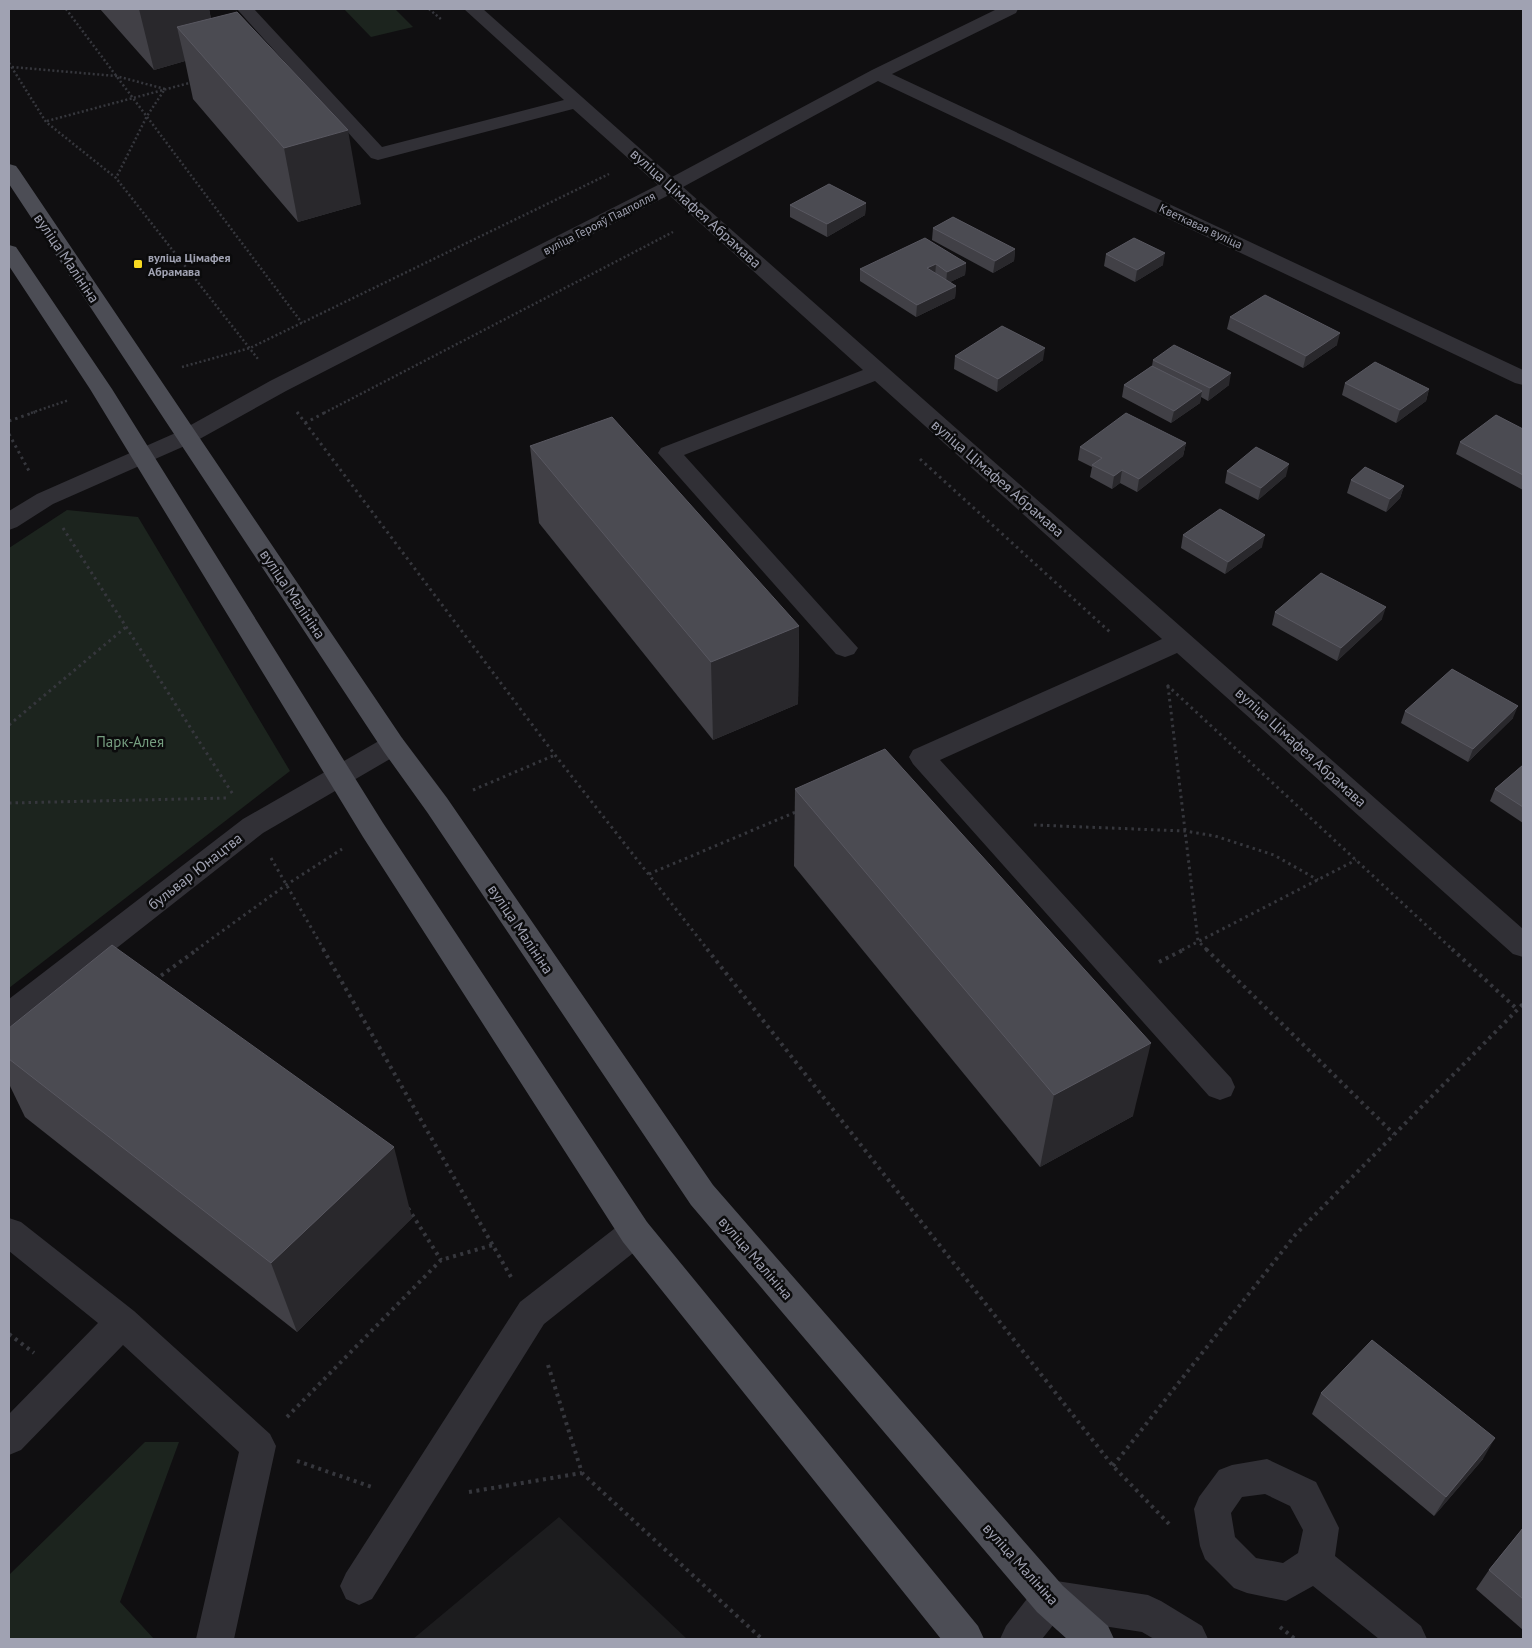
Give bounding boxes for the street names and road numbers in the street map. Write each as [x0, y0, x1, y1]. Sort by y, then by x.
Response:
street label: вуліца Цімафея Абрамава [627, 144, 765, 272]
street label: вуліца Герояў Падполля [540, 188, 658, 258]
street label: Кветкавая вуліца [1157, 200, 1245, 252]
street label: вуліца Малініна [30, 210, 104, 306]
street label: вуліца Цімафея Абрамава [928, 415, 1068, 541]
street label: вуліца Малініна [256, 546, 330, 642]
street label: вуліца Цімафея Абрамава [1232, 683, 1370, 811]
street label: бульвар Юнацтва [144, 828, 246, 914]
street label: вуліца Малініна [484, 881, 558, 977]
street label: вуліца Малініна [715, 1213, 797, 1303]
street label: вуліца Малініна [979, 1519, 1063, 1609]

